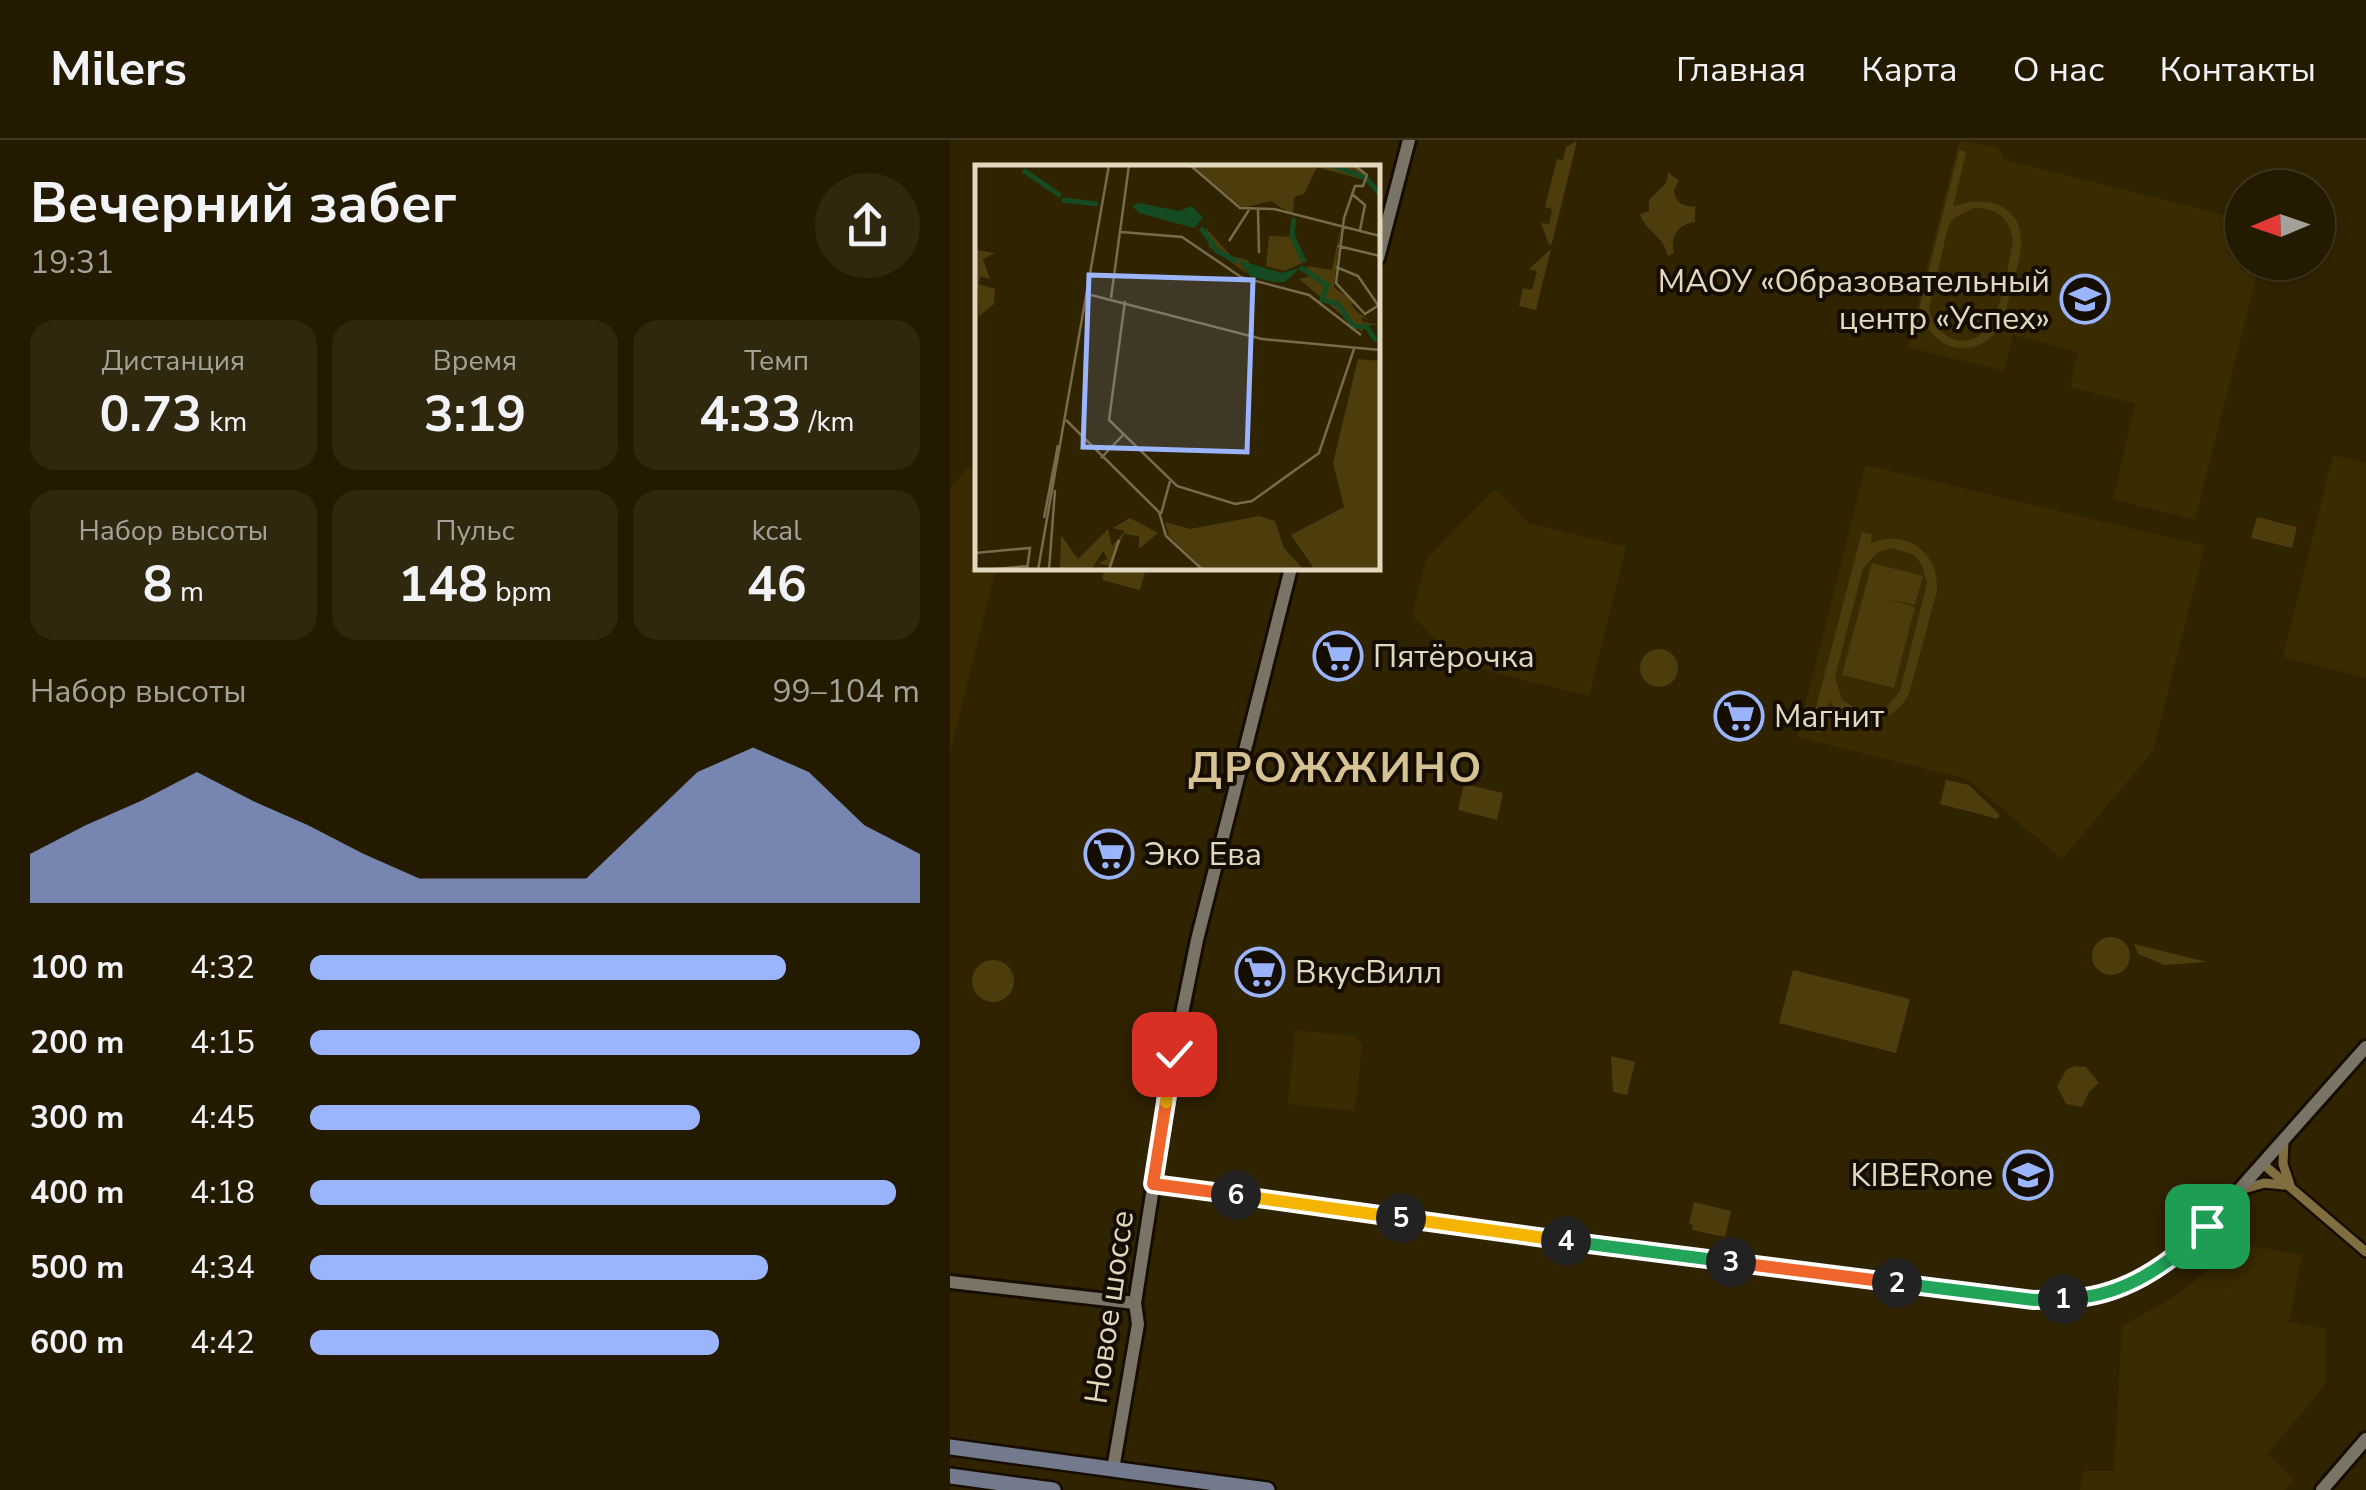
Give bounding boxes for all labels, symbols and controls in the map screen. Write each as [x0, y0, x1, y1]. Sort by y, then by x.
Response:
text: Milers [50, 36, 187, 102]
text: Главная [1676, 46, 1806, 93]
text: Карта [1861, 46, 1958, 93]
text: О нас [2013, 46, 2105, 93]
text: Контакты [2160, 46, 2316, 93]
inset map [975, 165, 1380, 570]
text: Вечерний забег [30, 166, 457, 241]
north arrow [2225, 170, 2335, 280]
map controls [2225, 170, 2335, 280]
button: share [815, 173, 920, 278]
text: 19:31 [30, 241, 114, 284]
place label: МАОУ «Образовательный центр «Успех» [1658, 260, 2050, 340]
school or university icon: МАОУ «Образовательный центр «Успех» [2059, 273, 2111, 325]
text: Дистанция [102, 342, 245, 380]
text: Время [433, 342, 517, 380]
text: Темп [744, 342, 809, 380]
text: 0.73 [100, 380, 202, 449]
text: 3:19 [424, 380, 526, 449]
text: 4:33 [699, 380, 801, 449]
text: km [202, 403, 247, 441]
text: /km [801, 403, 854, 441]
text: Набор высоты [79, 512, 268, 550]
text: Пульс [435, 512, 515, 550]
text: kcal [752, 512, 801, 550]
text: 8 [143, 550, 173, 619]
text: 148 [398, 550, 488, 619]
text: 46 [747, 550, 807, 619]
text: m [173, 573, 204, 611]
text: bpm [488, 573, 552, 611]
supermarket icon: Пятёрочка [1312, 630, 1364, 682]
place label: Пятёрочка [1373, 635, 1535, 678]
text: Набор высоты [30, 670, 247, 713]
text: 99–104 m [772, 670, 920, 713]
supermarket icon: Магнит [1713, 690, 1765, 742]
place label: Магнит [1774, 695, 1885, 738]
district label: ДРОЖЖИНО [1188, 740, 1484, 797]
supermarket icon: Эко Ева [1083, 828, 1135, 880]
place label: Эко Ева [1144, 833, 1262, 876]
text: 100 m [30, 946, 124, 989]
text: 4:32 [190, 946, 255, 989]
supermarket icon: ВкусВилл [1234, 946, 1286, 998]
place label: ВкусВилл [1295, 951, 1442, 994]
pin [1132, 1012, 1217, 1097]
text: 200 m [30, 1021, 124, 1064]
text: 4:15 [190, 1021, 255, 1064]
icon: check [1147, 1027, 1202, 1082]
text: 300 m [30, 1096, 124, 1139]
text: 4:45 [190, 1096, 255, 1139]
school or university icon: KIBERone [2002, 1149, 2054, 1201]
place label: KIBERone [1850, 1154, 1993, 1197]
pin: 6 [1211, 1170, 1261, 1220]
text: 400 m [30, 1171, 124, 1214]
text: 4:18 [190, 1171, 255, 1214]
text: 6 [1228, 1176, 1244, 1214]
pin [2165, 1184, 2250, 1269]
pin: 5 [1376, 1193, 1426, 1243]
text: 5 [1393, 1199, 1409, 1237]
icon: arrive [2180, 1199, 2235, 1254]
street label: Новое шоссе [1075, 1208, 1144, 1407]
pin: 4 [1541, 1216, 1591, 1266]
text: 4 [1558, 1222, 1574, 1260]
pin: 3 [1706, 1237, 1756, 1287]
text: 3 [1723, 1243, 1739, 1281]
text: 500 m [30, 1246, 124, 1289]
text: 4:34 [190, 1246, 255, 1289]
pin: 2 [1872, 1258, 1922, 1308]
text: 2 [1889, 1264, 1905, 1302]
pin: 1 [2038, 1274, 2088, 1324]
text: 1 [2055, 1280, 2071, 1318]
text: 600 m [30, 1321, 124, 1364]
text: 4:42 [190, 1321, 255, 1364]

